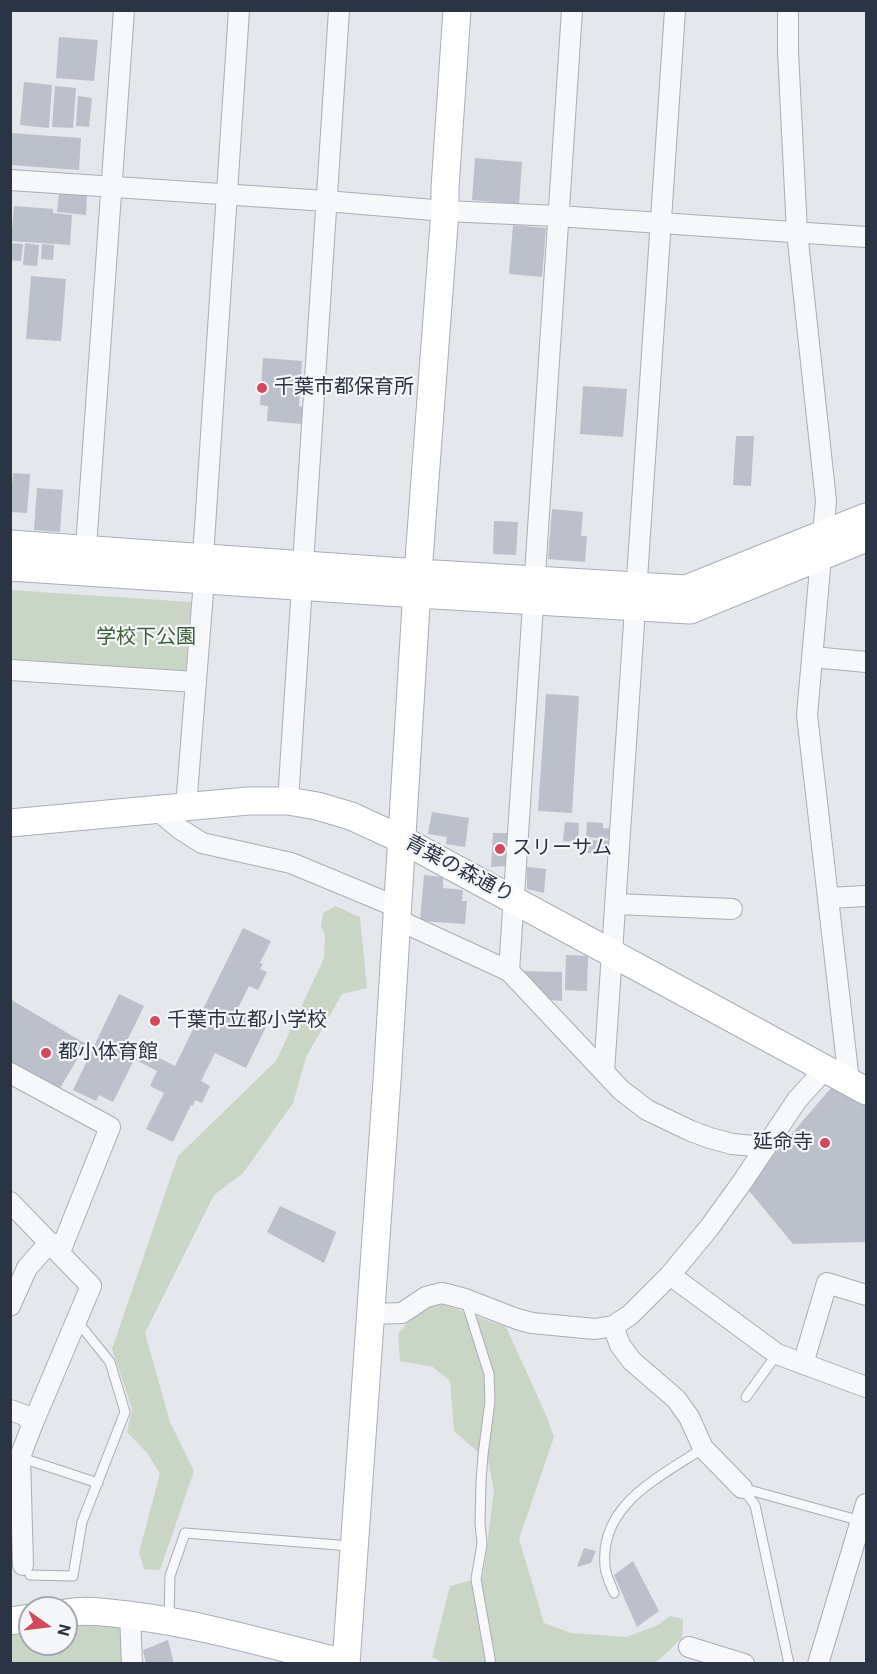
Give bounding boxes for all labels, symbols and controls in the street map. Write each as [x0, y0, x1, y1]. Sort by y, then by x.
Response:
place label: 千葉市都保育所 [274, 376, 414, 400]
marker: 千葉市都保育所 [255, 381, 269, 395]
park label: 学校下公園 [96, 626, 196, 650]
street label: 青葉の森通り [400, 831, 518, 909]
place label: スリーサム [512, 837, 612, 861]
marker: スリーサム [493, 842, 507, 856]
place label: 千葉市立都小学校 [167, 1009, 327, 1033]
marker: 千葉市立都小学校 [148, 1014, 162, 1028]
place label: 都小体育館 [58, 1041, 158, 1065]
marker: 都小体育館 [39, 1046, 53, 1060]
place label: 延命寺 [753, 1131, 813, 1155]
marker: 延命寺 [818, 1136, 832, 1150]
north arrow [18, 1596, 78, 1656]
text: N [53, 1622, 75, 1638]

